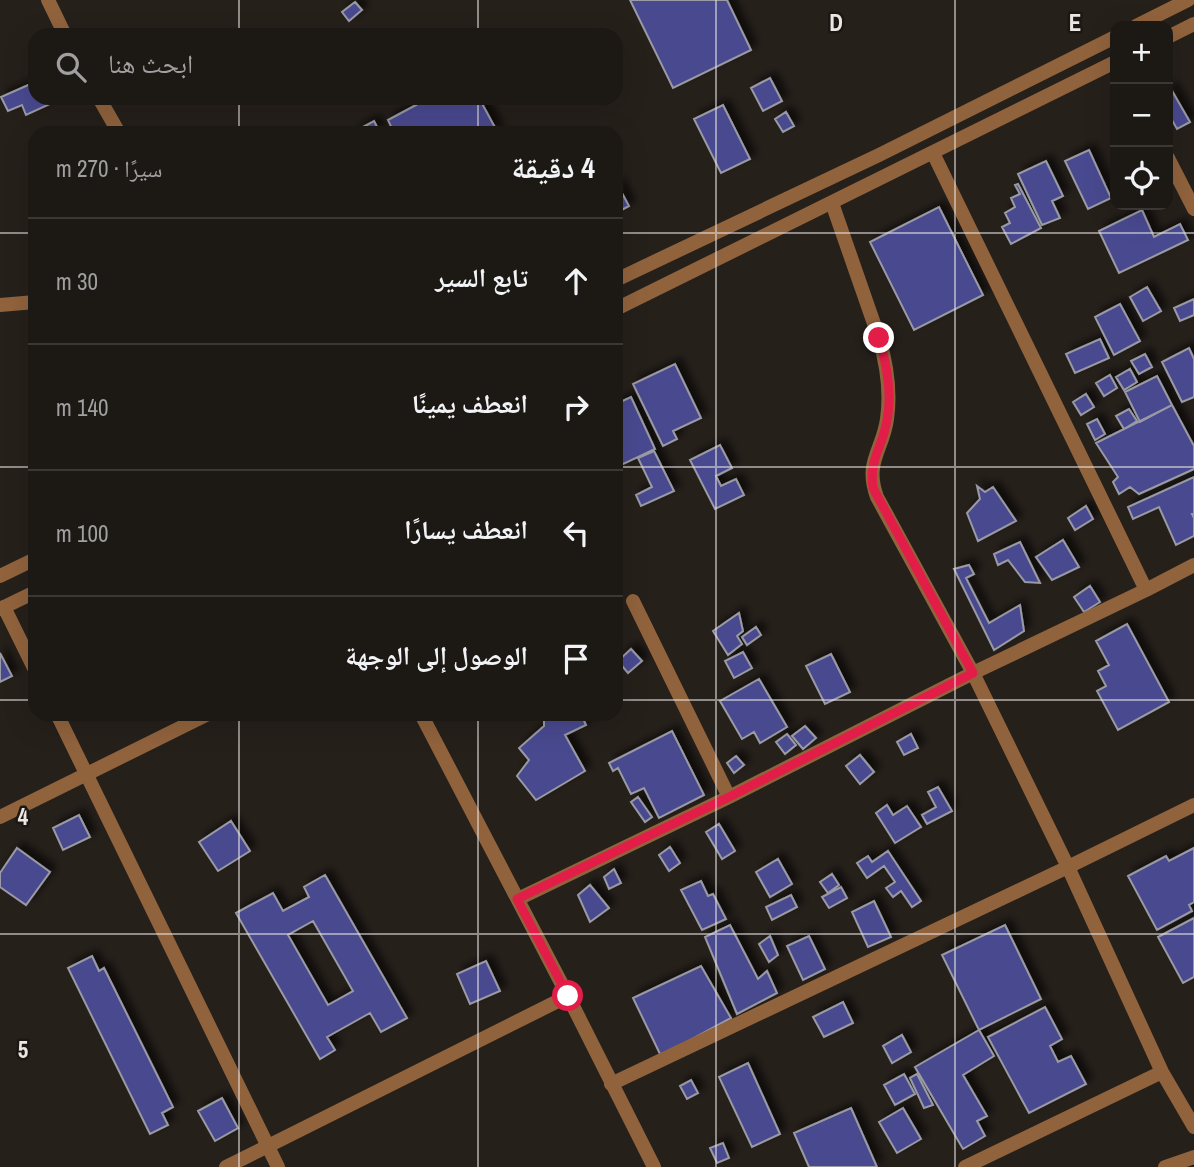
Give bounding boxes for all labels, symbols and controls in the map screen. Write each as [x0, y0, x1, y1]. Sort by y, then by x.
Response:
text: D [829, 7, 843, 38]
text: E [1069, 7, 1081, 38]
map controls [1110, 21, 1173, 210]
button: + [1110, 21, 1173, 84]
search box [28, 28, 623, 105]
text: ابحث هنا [108, 46, 193, 81]
icon: search [52, 48, 90, 86]
button: − [1110, 84, 1173, 147]
text: 4 دقيقة [511, 147, 595, 187]
button: locate [1110, 147, 1173, 210]
text: سيرًا · 270 m [56, 153, 162, 184]
text: تابع السير [435, 260, 528, 295]
icon: ahead [557, 262, 595, 300]
text: 30 m [56, 266, 98, 297]
route end [863, 322, 894, 353]
text: انعطف يمينًا [412, 386, 528, 421]
icon: right [557, 388, 595, 426]
text: 140 m [56, 392, 108, 423]
text: انعطف يسارًا [404, 512, 528, 547]
icon: left [557, 514, 595, 552]
text: 100 m [56, 518, 108, 549]
text: الوصول إلى الوجهة [345, 638, 528, 673]
icon: arrive [557, 640, 595, 678]
text: 4 [18, 801, 29, 832]
route start [552, 980, 583, 1011]
text: 5 [18, 1034, 28, 1065]

